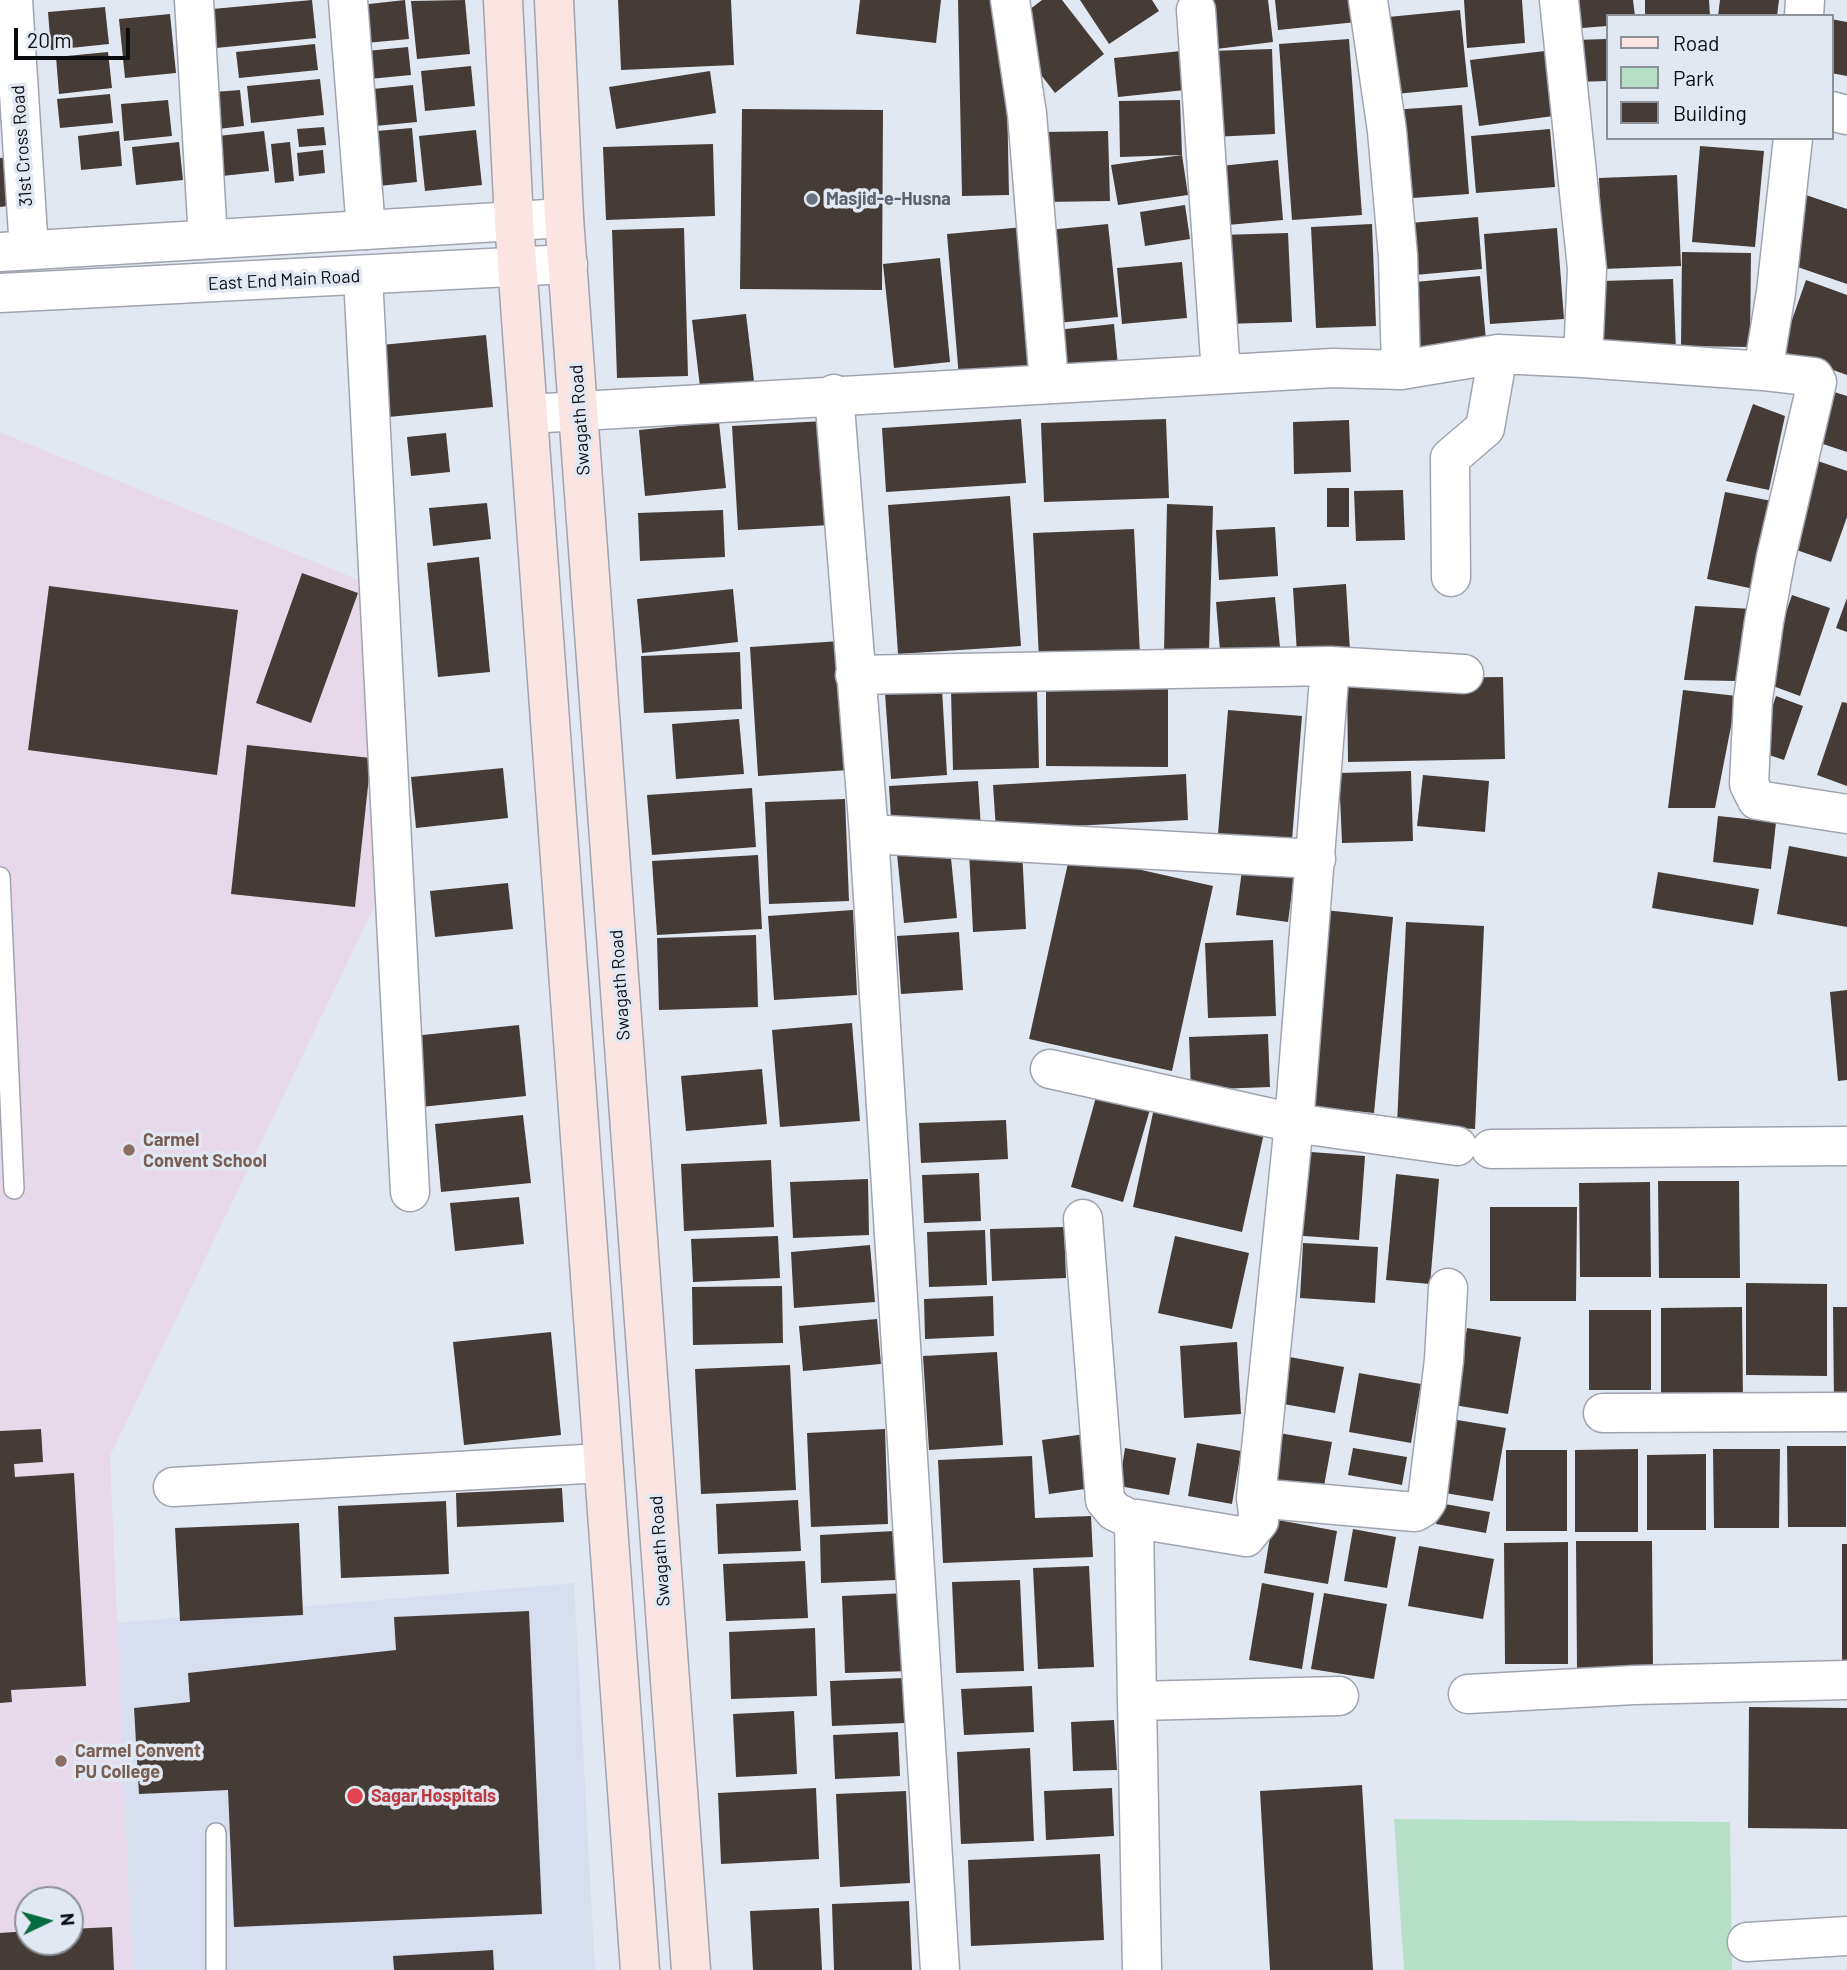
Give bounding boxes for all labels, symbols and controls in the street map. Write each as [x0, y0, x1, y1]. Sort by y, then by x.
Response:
scale bar [18, 14, 133, 58]
legend [1605, 14, 1833, 140]
text: 20 m [27, 27, 72, 52]
text: Road [1673, 30, 1719, 55]
text: Park [1673, 65, 1714, 90]
street label: 31st Cross Road [7, 84, 37, 208]
text: Building [1673, 100, 1747, 125]
place label: Masjid-e-Husna [826, 188, 951, 210]
marker: Masjid-e-Husna [804, 191, 820, 207]
street label: East End Main Road [207, 265, 361, 295]
street label: Swagath Road [565, 364, 595, 476]
street label: Swagath Road [605, 929, 635, 1041]
place label: Carmel Convent School [143, 1129, 267, 1172]
marker: Carmel Convent School [121, 1142, 137, 1158]
street label: Swagath Road [645, 1495, 675, 1607]
place label: Carmel Convent PU College [75, 1740, 201, 1782]
marker: Carmel Convent PU College [53, 1753, 69, 1769]
place label: Sagar Hospitals [371, 1785, 496, 1807]
marker: Sagar Hospitals [345, 1786, 365, 1806]
north arrow [14, 1886, 84, 1956]
text: N [56, 1912, 80, 1927]

